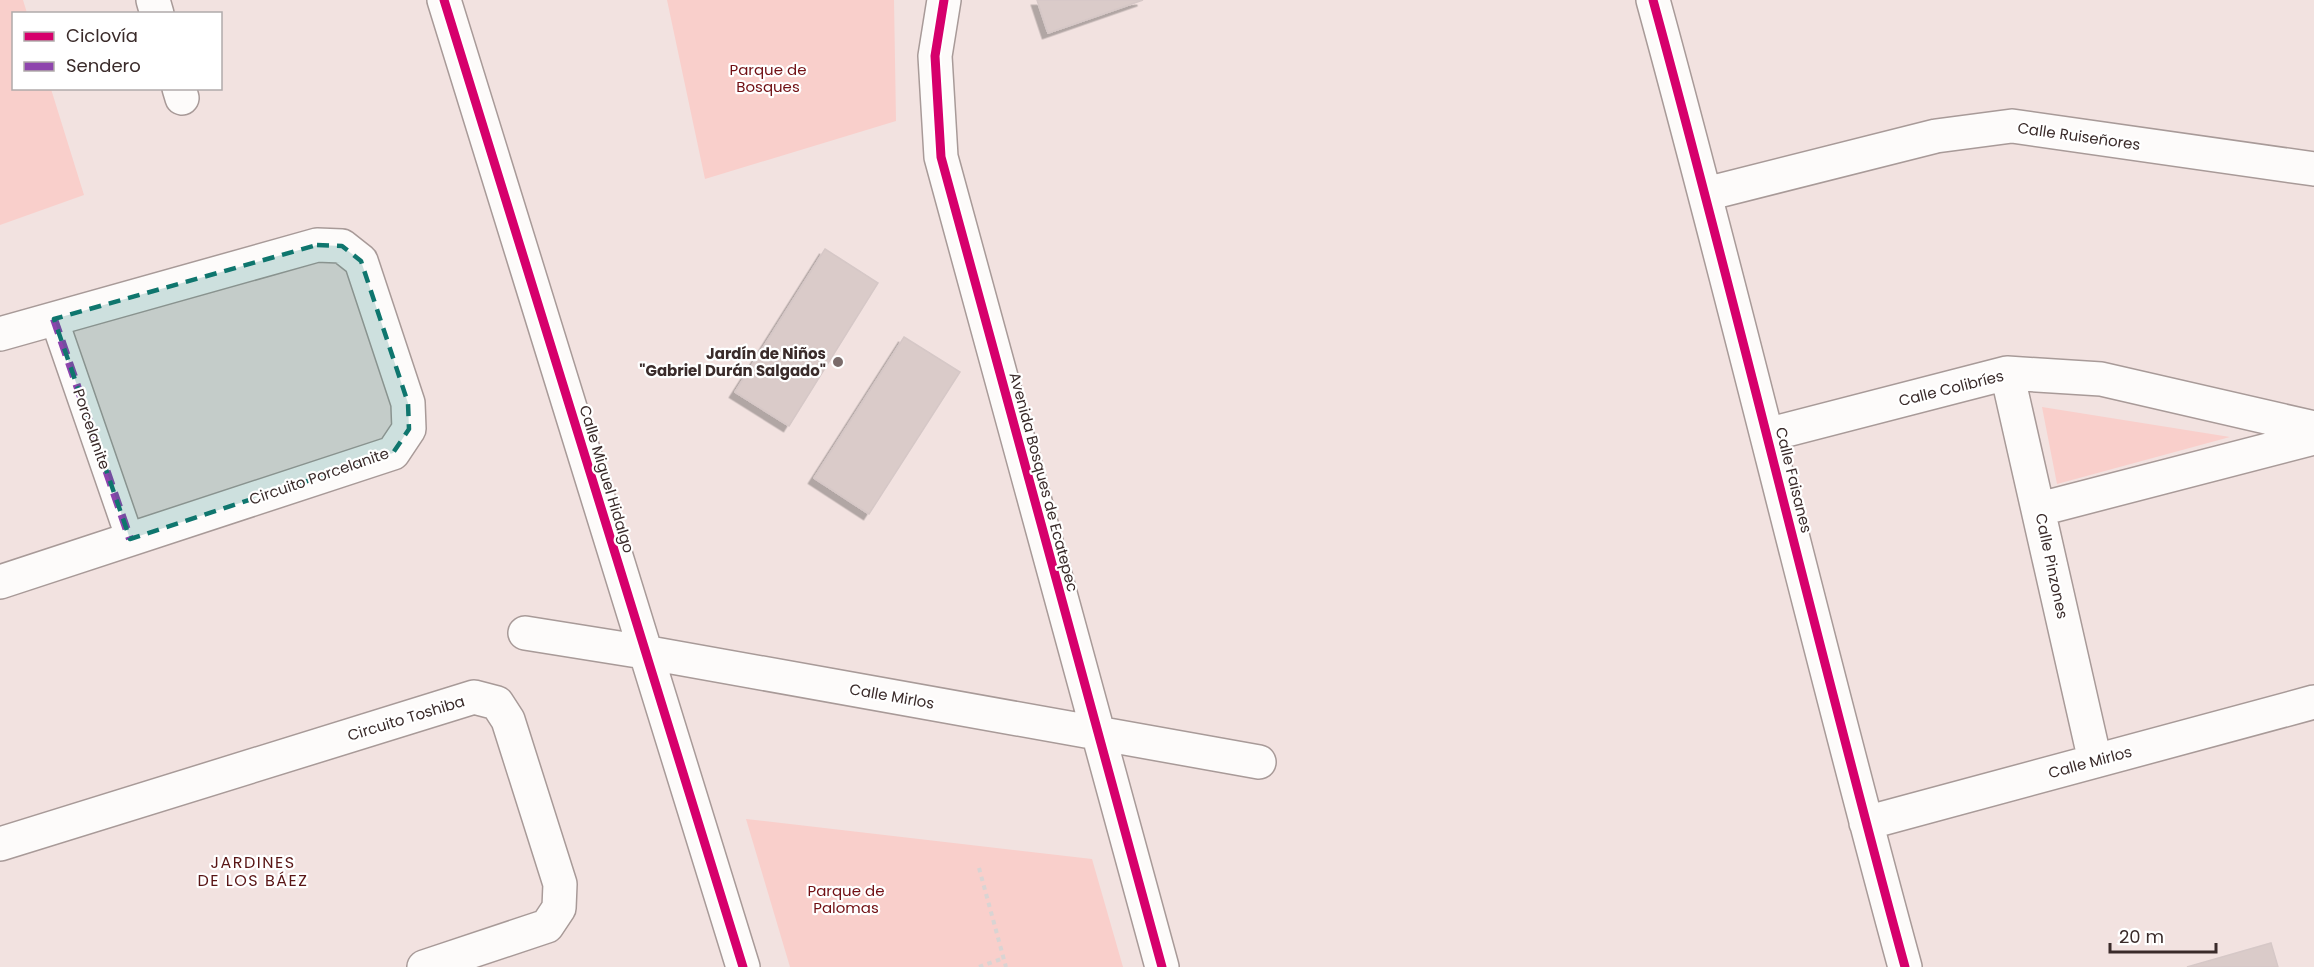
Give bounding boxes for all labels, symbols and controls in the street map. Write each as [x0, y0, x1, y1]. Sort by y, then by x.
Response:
legend [12, 12, 222, 90]
text: Ciclovía [66, 23, 138, 48]
text: Sendero [66, 53, 141, 78]
park label: Parque de Bosques [730, 59, 806, 97]
street label: Calle Ruiseñores [2016, 117, 2142, 155]
place label: Jardín de Niños "Gabriel Durán Salgado" [639, 343, 826, 381]
marker: Jardín de Niños "Gabriel Durán Salgado" [831, 355, 845, 369]
street label: Calle Colibríes [1896, 365, 2006, 411]
street label: Avenida Bosques de Ecatepec [1005, 370, 1083, 594]
street label: Porcelanite [68, 386, 116, 472]
street label: Calle Miguel Hidalgo [575, 403, 639, 555]
street label: Calle Faisanes [1771, 425, 1817, 535]
street label: Circuito Porcelanite [246, 442, 392, 510]
street label: Calle Pinzones [2031, 511, 2073, 621]
street label: Calle Mirlos [848, 678, 936, 714]
street label: Circuito Toshiba [345, 690, 467, 746]
street label: Calle Mirlos [2046, 741, 2134, 783]
district label: JARDINES DE LOS BÁEZ [198, 851, 308, 892]
park label: Parque de Palomas [808, 880, 884, 918]
scale bar [2110, 916, 2216, 954]
text: 20 m [2119, 924, 2164, 949]

